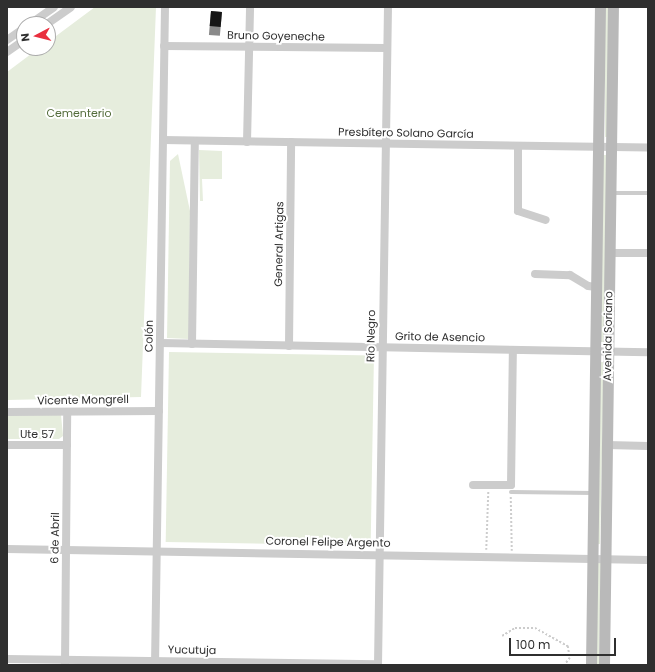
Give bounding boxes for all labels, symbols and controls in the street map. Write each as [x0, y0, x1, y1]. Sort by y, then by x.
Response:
north arrow [16, 16, 56, 56]
street label: Bruno Goyeneche [227, 29, 325, 43]
text: N [17, 32, 34, 42]
park label: Cementerio [46, 106, 112, 120]
street label: Presbítero Solano García [338, 125, 474, 141]
street label: General Artigas [272, 201, 286, 287]
street label: Avenida Soriano [601, 291, 615, 381]
street label: Río Negro [364, 310, 378, 362]
street label: Colón [142, 320, 156, 352]
street label: Grito de Asencio [395, 330, 485, 344]
street label: Vicente Mongrell [37, 393, 129, 407]
street label: Ute 57 [20, 427, 54, 441]
street label: 6 de Abril [48, 512, 62, 564]
street label: Coronel Felipe Argento [265, 534, 391, 550]
scale bar [511, 630, 618, 656]
text: 100 m [516, 636, 550, 653]
street label: Yucutuja [168, 643, 216, 657]

